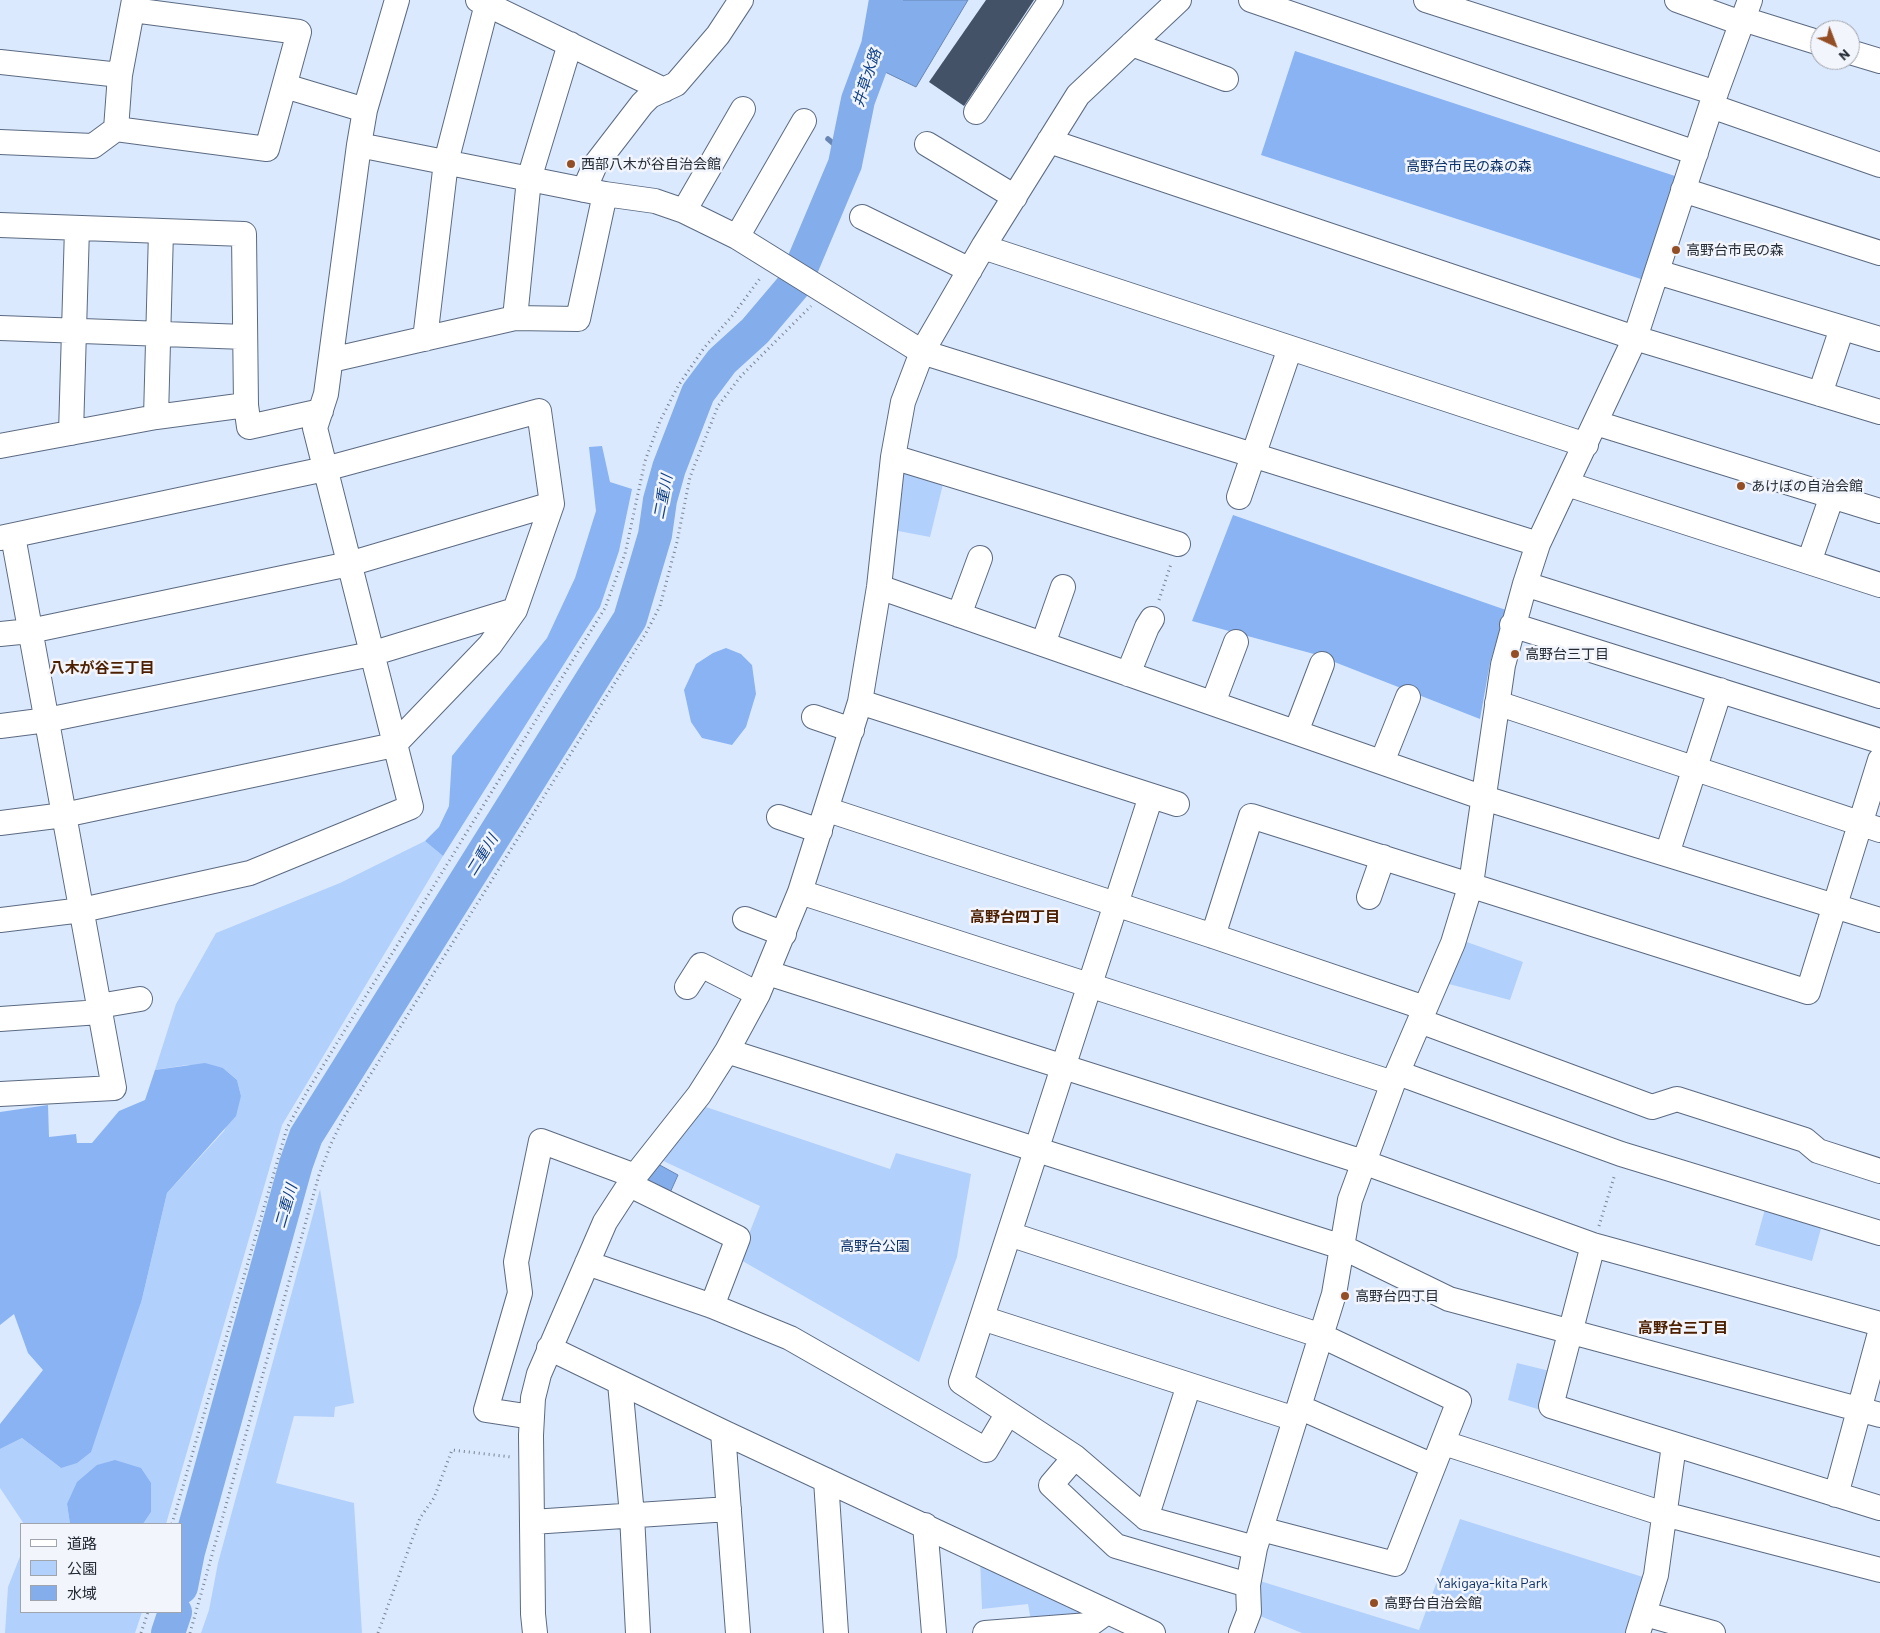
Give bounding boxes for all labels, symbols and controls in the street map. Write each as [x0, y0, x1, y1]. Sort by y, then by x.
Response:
north arrow [1810, 20, 1860, 70]
text: N [1836, 46, 1854, 65]
water label: 井草水路 [849, 47, 885, 109]
place label: 西部八木が谷自治会館 [581, 156, 721, 172]
marker: 西部八木が谷自治会館 [565, 158, 577, 170]
park label: 高野台市民の森の森 [1406, 158, 1532, 174]
place label: 高野台市民の森 [1686, 242, 1784, 258]
marker: 高野台市民の森 [1670, 244, 1682, 256]
water label: 二重川 [650, 473, 676, 521]
place label: あけぼの自治会館 [1751, 478, 1863, 494]
marker: あけぼの自治会館 [1735, 480, 1747, 492]
place label: 高野台三丁目 [1525, 646, 1609, 662]
marker: 高野台三丁目 [1509, 648, 1521, 660]
district label: 八木が谷三丁目 [50, 659, 154, 677]
water label: 二重川 [462, 831, 502, 879]
district label: 高野台四丁目 [970, 908, 1060, 926]
water label: 二重川 [271, 1182, 301, 1230]
park label: 高野台公園 [840, 1238, 910, 1254]
place label: 高野台四丁目 [1355, 1288, 1439, 1304]
marker: 高野台四丁目 [1339, 1290, 1351, 1302]
district label: 高野台三丁目 [1638, 1319, 1728, 1337]
legend [20, 1523, 182, 1613]
text: 道路 [67, 1534, 97, 1552]
text: 公園 [67, 1559, 97, 1577]
park label: Yakigaya-kita Park [1436, 1575, 1548, 1591]
text: 水域 [67, 1584, 97, 1602]
place label: 高野台自治会館 [1384, 1595, 1482, 1611]
marker: 高野台自治会館 [1368, 1597, 1380, 1609]

